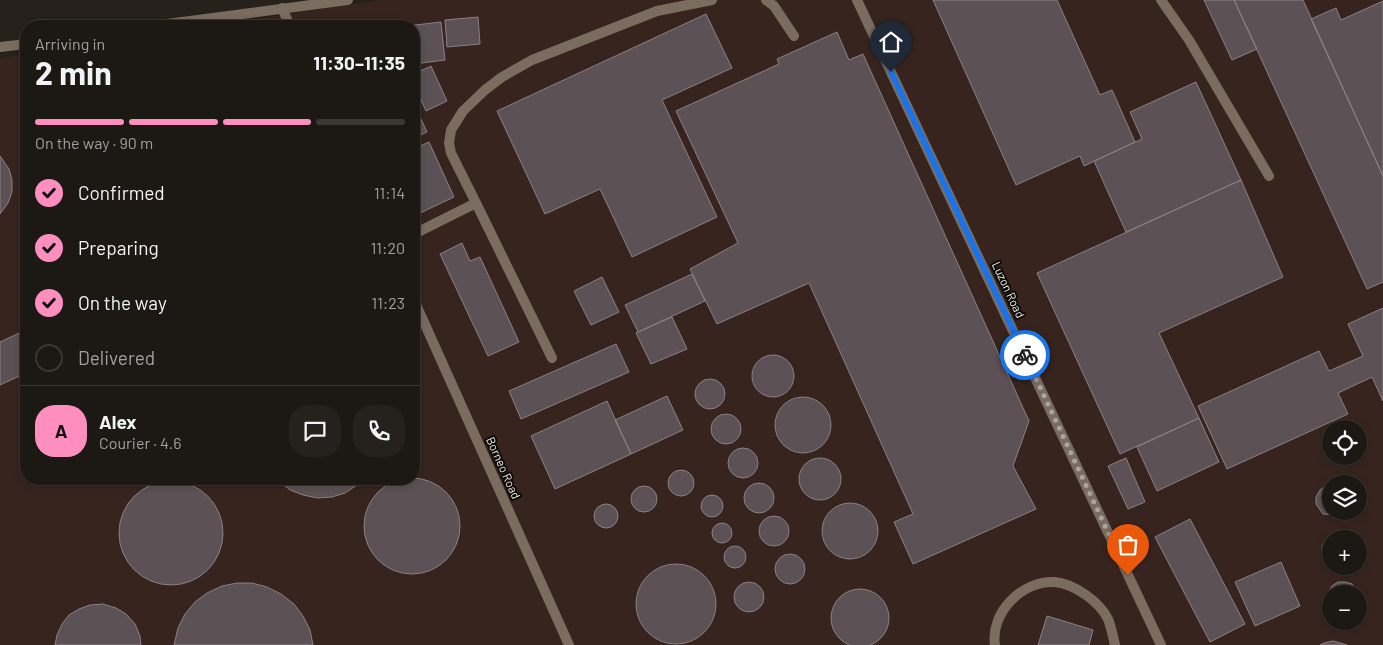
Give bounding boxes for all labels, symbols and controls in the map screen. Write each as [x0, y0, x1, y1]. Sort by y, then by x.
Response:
pin [870, 21, 912, 72]
icon: home [877, 28, 905, 56]
text: Arriving in [35, 34, 105, 53]
text: 11:30–11:35 [313, 51, 405, 74]
text: 2 min [35, 53, 112, 91]
text: On the way · 90 m [35, 133, 153, 152]
icon: check [35, 179, 63, 207]
text: Confirmed [78, 181, 165, 204]
text: 11:14 [374, 183, 405, 202]
icon: check [35, 234, 63, 262]
text: Preparing [78, 236, 159, 259]
text: 11:20 [371, 238, 405, 257]
street label: Luzon Road [990, 259, 1028, 320]
icon: check [35, 289, 63, 317]
text: On the way [78, 291, 167, 314]
text: 11:23 [372, 293, 405, 312]
courier [1000, 330, 1050, 380]
icon: bike [1011, 341, 1039, 369]
text: Delivered [78, 346, 155, 369]
button: chat [289, 405, 341, 457]
button: phone [353, 405, 405, 457]
text: Alex [99, 410, 137, 433]
text: A [55, 419, 67, 442]
map controls [1322, 420, 1367, 630]
button: locate [1322, 420, 1367, 465]
text: Courier · 4.6 [99, 433, 182, 452]
street label: Borneo Road [484, 434, 524, 501]
button: layers [1322, 475, 1367, 520]
pin [1107, 524, 1149, 575]
button: + [1322, 530, 1367, 575]
icon: bag [1114, 531, 1142, 559]
button: − [1322, 585, 1367, 630]

